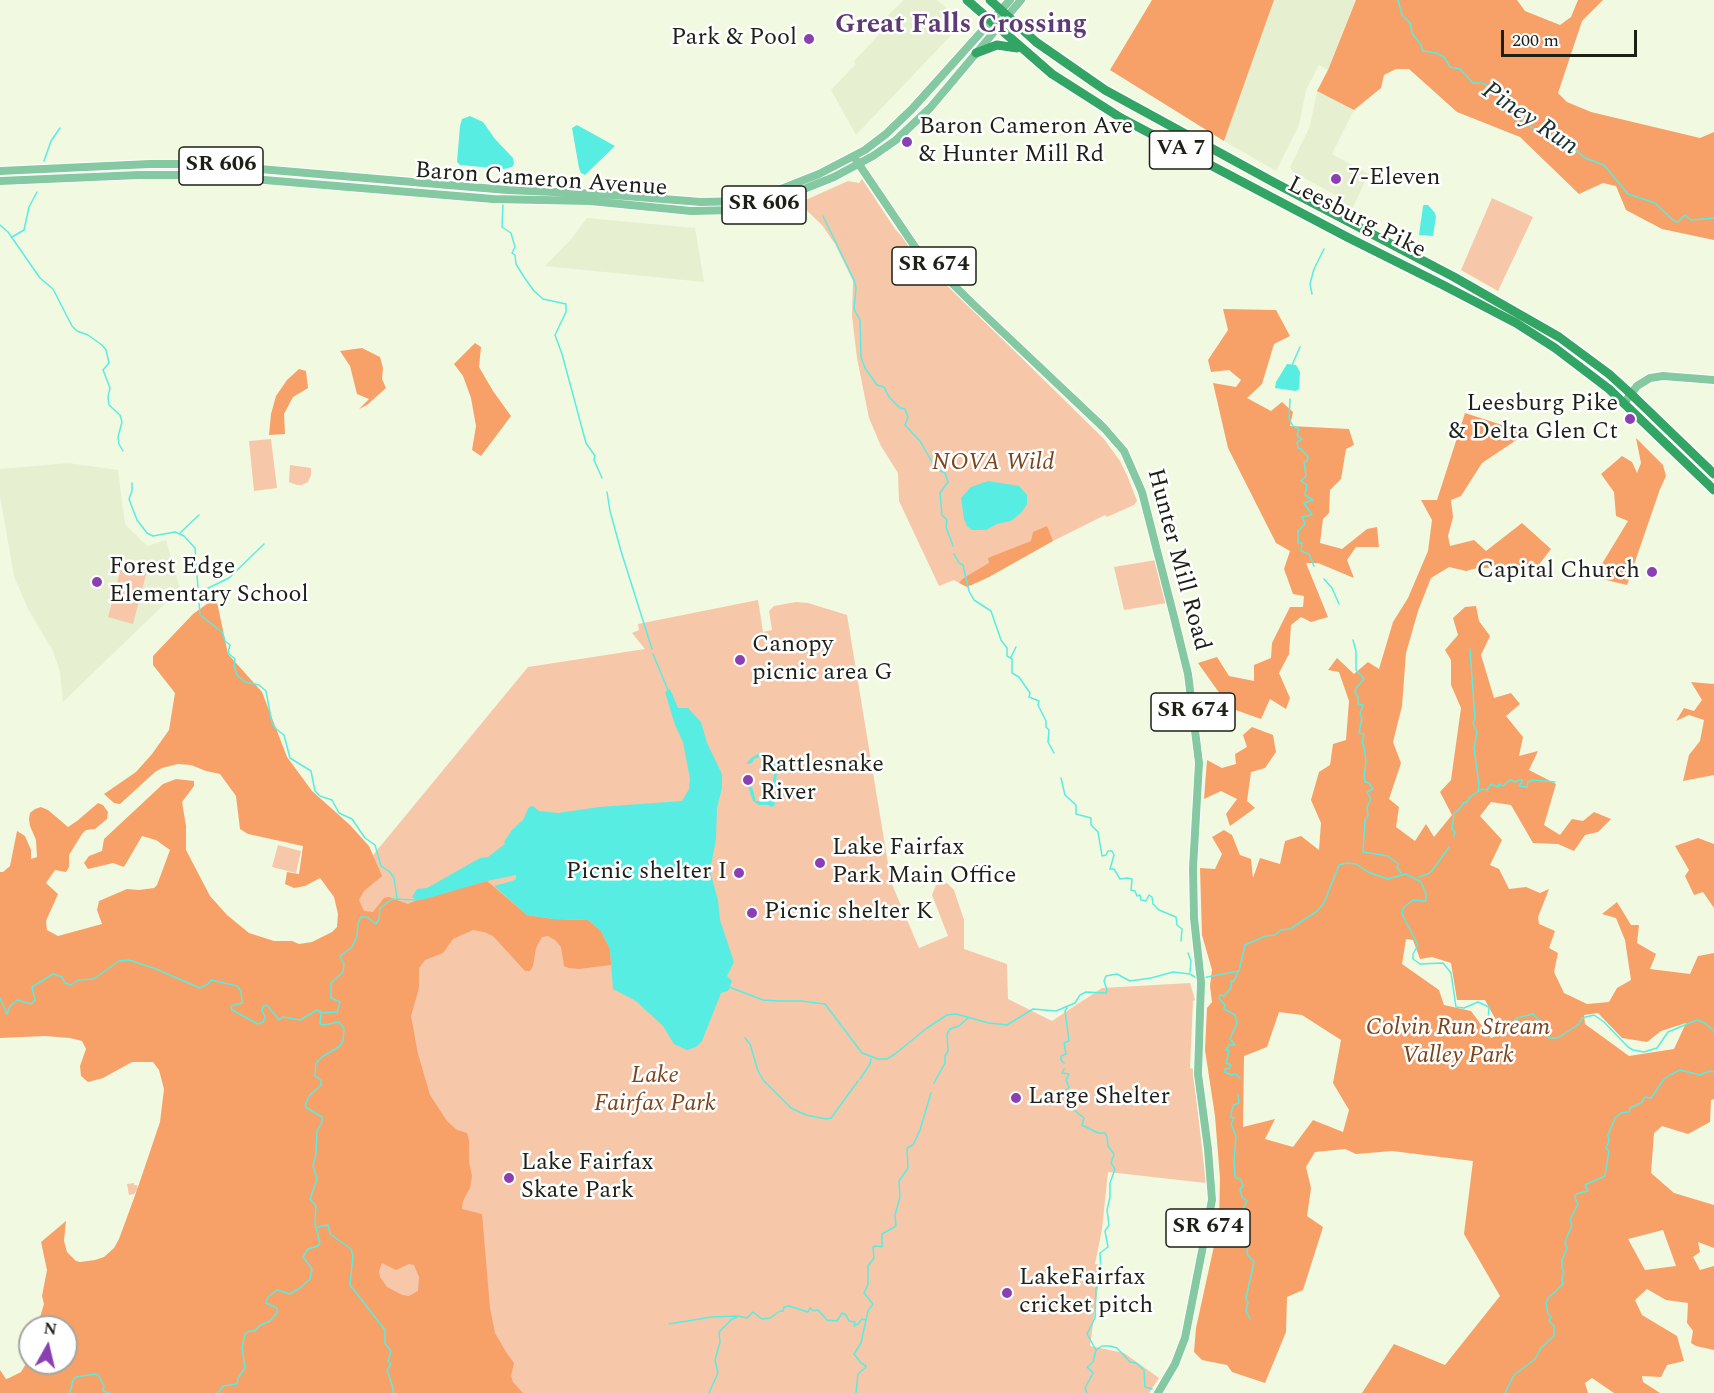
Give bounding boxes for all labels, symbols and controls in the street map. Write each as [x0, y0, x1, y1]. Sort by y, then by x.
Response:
district label: Great Falls Crossing [835, 11, 1087, 43]
scale bar [1504, 18, 1640, 56]
place label: Park & Pool [671, 25, 797, 53]
text: 200 m [1512, 27, 1559, 54]
marker: Park & Pool [802, 32, 816, 46]
water label: Piney Run [1475, 76, 1583, 164]
place label: Baron Cameron Ave & Hunter Mill Rd [919, 114, 1133, 170]
road number: VA 7 [1150, 131, 1212, 169]
marker: Baron Cameron Ave & Hunter Mill Rd [900, 135, 914, 149]
road number: SR 606 [179, 147, 263, 185]
street label: Baron Cameron Avenue [414, 158, 668, 204]
place label: 7-Eleven [1348, 165, 1440, 193]
street label: Leesburg Pike [1282, 172, 1430, 266]
marker: 7-Eleven [1329, 172, 1343, 186]
road number: SR 606 [722, 186, 806, 224]
road number: SR 674 [892, 247, 976, 285]
place label: Leesburg Pike & Delta Glen Ct [1449, 391, 1618, 447]
marker: Leesburg Pike & Delta Glen Ct [1623, 412, 1637, 426]
park label: NOVA Wild [932, 450, 1054, 478]
street label: Hunter Mill Road [1139, 466, 1215, 654]
place label: Forest Edge Elementary School [109, 554, 309, 610]
place label: Capital Church [1477, 558, 1640, 586]
marker: Capital Church [1645, 565, 1659, 579]
marker: Forest Edge Elementary School [90, 575, 104, 589]
place label: Canopy picnic area G [752, 632, 893, 688]
marker: Canopy picnic area G [733, 653, 747, 667]
road number: SR 674 [1151, 693, 1235, 731]
place label: Rattlesnake River [760, 752, 884, 808]
marker: Rattlesnake River [741, 773, 755, 787]
place label: Lake Fairfax Park Main Office [832, 835, 1016, 891]
marker: Lake Fairfax Park Main Office [813, 856, 827, 870]
place label: Picnic shelter I [566, 859, 727, 887]
marker: Picnic shelter I [732, 866, 746, 880]
place label: Picnic shelter K [764, 899, 933, 927]
marker: Picnic shelter K [745, 906, 759, 920]
park label: Colvin Run Stream Valley Park [1366, 1015, 1550, 1071]
park label: Lake Fairfax Park [594, 1063, 716, 1119]
place label: Large Shelter [1028, 1084, 1170, 1112]
marker: Large Shelter [1009, 1091, 1023, 1105]
place label: Lake Fairfax Skate Park [521, 1150, 653, 1206]
marker: Lake Fairfax Skate Park [502, 1171, 516, 1185]
road number: SR 674 [1166, 1209, 1250, 1247]
place label: LakeFairfax cricket pitch [1019, 1265, 1153, 1321]
marker: LakeFairfax cricket pitch [1000, 1286, 1014, 1300]
north arrow [18, 1315, 78, 1375]
text: N [42, 1316, 58, 1342]

